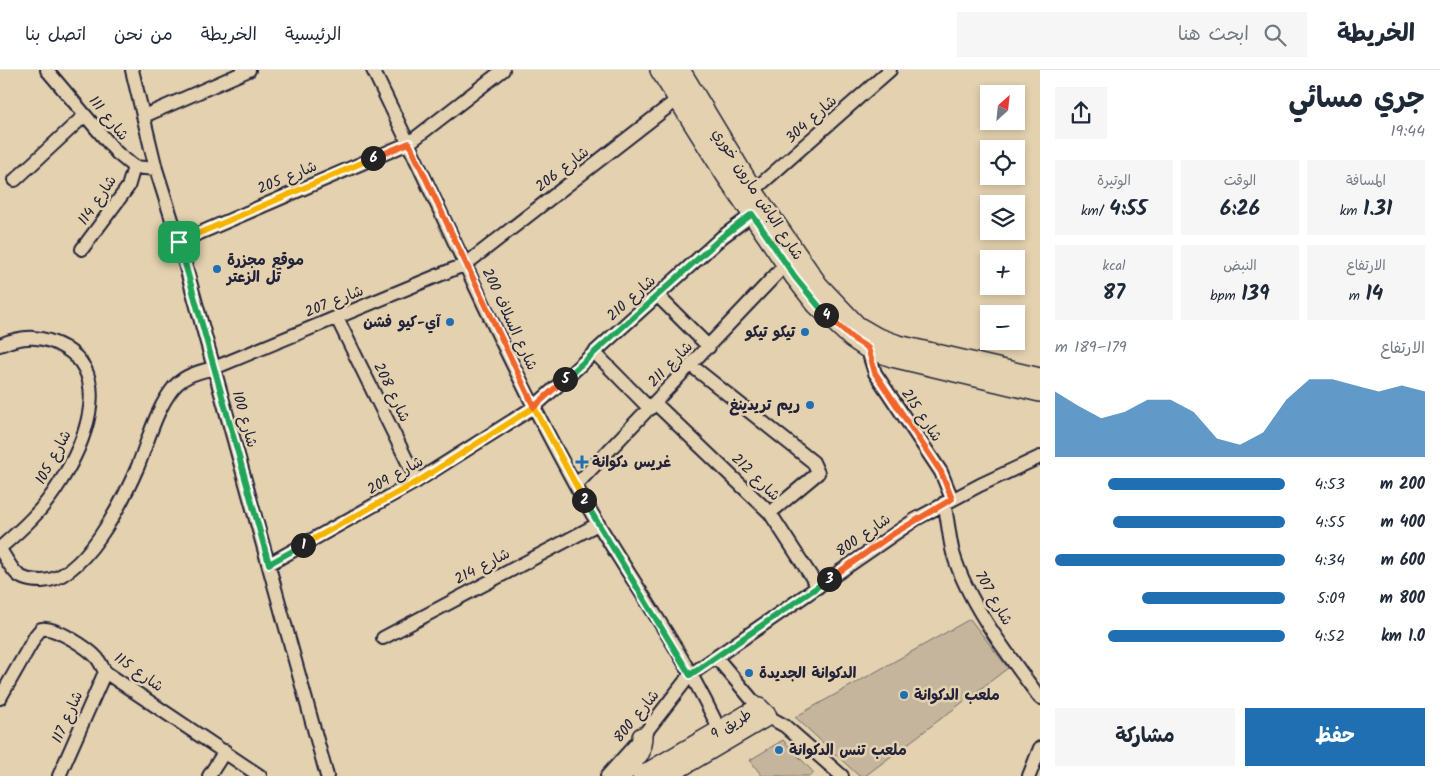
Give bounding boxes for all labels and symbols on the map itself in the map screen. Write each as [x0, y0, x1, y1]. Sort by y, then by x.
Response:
north arrow [980, 85, 1025, 130]
street label: شارع 304 [780, 90, 843, 150]
street label: شارع 111 [82, 91, 134, 147]
street label: شارع الباش مارون خوري [705, 124, 809, 265]
street label: شارع 206 [530, 141, 595, 199]
pin: 6 [360, 146, 386, 170]
street label: شارع 205 [254, 155, 321, 201]
street label: شارع 114 [72, 171, 123, 231]
pin [158, 221, 200, 263]
place label: موقع مجزرة تل الزعتر [225, 249, 304, 290]
marker: موقع مجزرة تل الزعتر [211, 263, 223, 275]
street label: 200 شارع السلاف [475, 264, 543, 375]
street label: شارع 210 [602, 270, 662, 328]
street label: شارع 207 [301, 279, 367, 325]
pin: 4 [814, 302, 838, 328]
place label: آي-كيو فشن [363, 311, 441, 335]
marker: آي-كيو فشن [444, 316, 456, 328]
place label: تيكو تيكو [744, 321, 796, 345]
marker: تيكو تيكو [799, 326, 811, 338]
street label: شارع 211 [642, 336, 699, 393]
street label: شارع 208 [366, 359, 416, 426]
pin: 5 [552, 366, 578, 392]
street label: شارع 215 [894, 384, 948, 447]
street label: شارع 100 [224, 388, 264, 451]
place label: ريم تريدينغ [729, 394, 800, 418]
marker: ريم تريدينغ [804, 399, 816, 411]
street label: شارع 105 [29, 426, 78, 489]
street label: شارع 212 [725, 448, 785, 507]
street label: شارع 209 [363, 450, 428, 502]
place label: غريس دكوانة [592, 451, 671, 475]
marker: غريس دكوانة [576, 456, 588, 468]
pin: 2 [572, 488, 596, 512]
street label: 800 شارع [831, 508, 896, 564]
pin: 1 [290, 532, 316, 558]
street label: شارع 214 [450, 542, 515, 592]
pin: 3 [816, 566, 842, 592]
street label: شارع 707 [968, 567, 1018, 630]
street label: شارع 115 [109, 647, 168, 699]
place label: الدكوانة الجديدة [759, 662, 856, 686]
marker: الدكوانة الجديدة [743, 667, 755, 679]
place label: ملعب الدكوانة [914, 684, 1000, 708]
street label: شارع 800 [608, 685, 666, 748]
street label: شارع 117 [46, 687, 90, 747]
marker: ملعب الدكوانة [898, 689, 910, 701]
street label: 9 طريق [706, 703, 757, 747]
place label: ملعب تنس الدكوانة [789, 739, 907, 763]
marker: ملعب تنس الدكوانة [773, 744, 785, 756]

